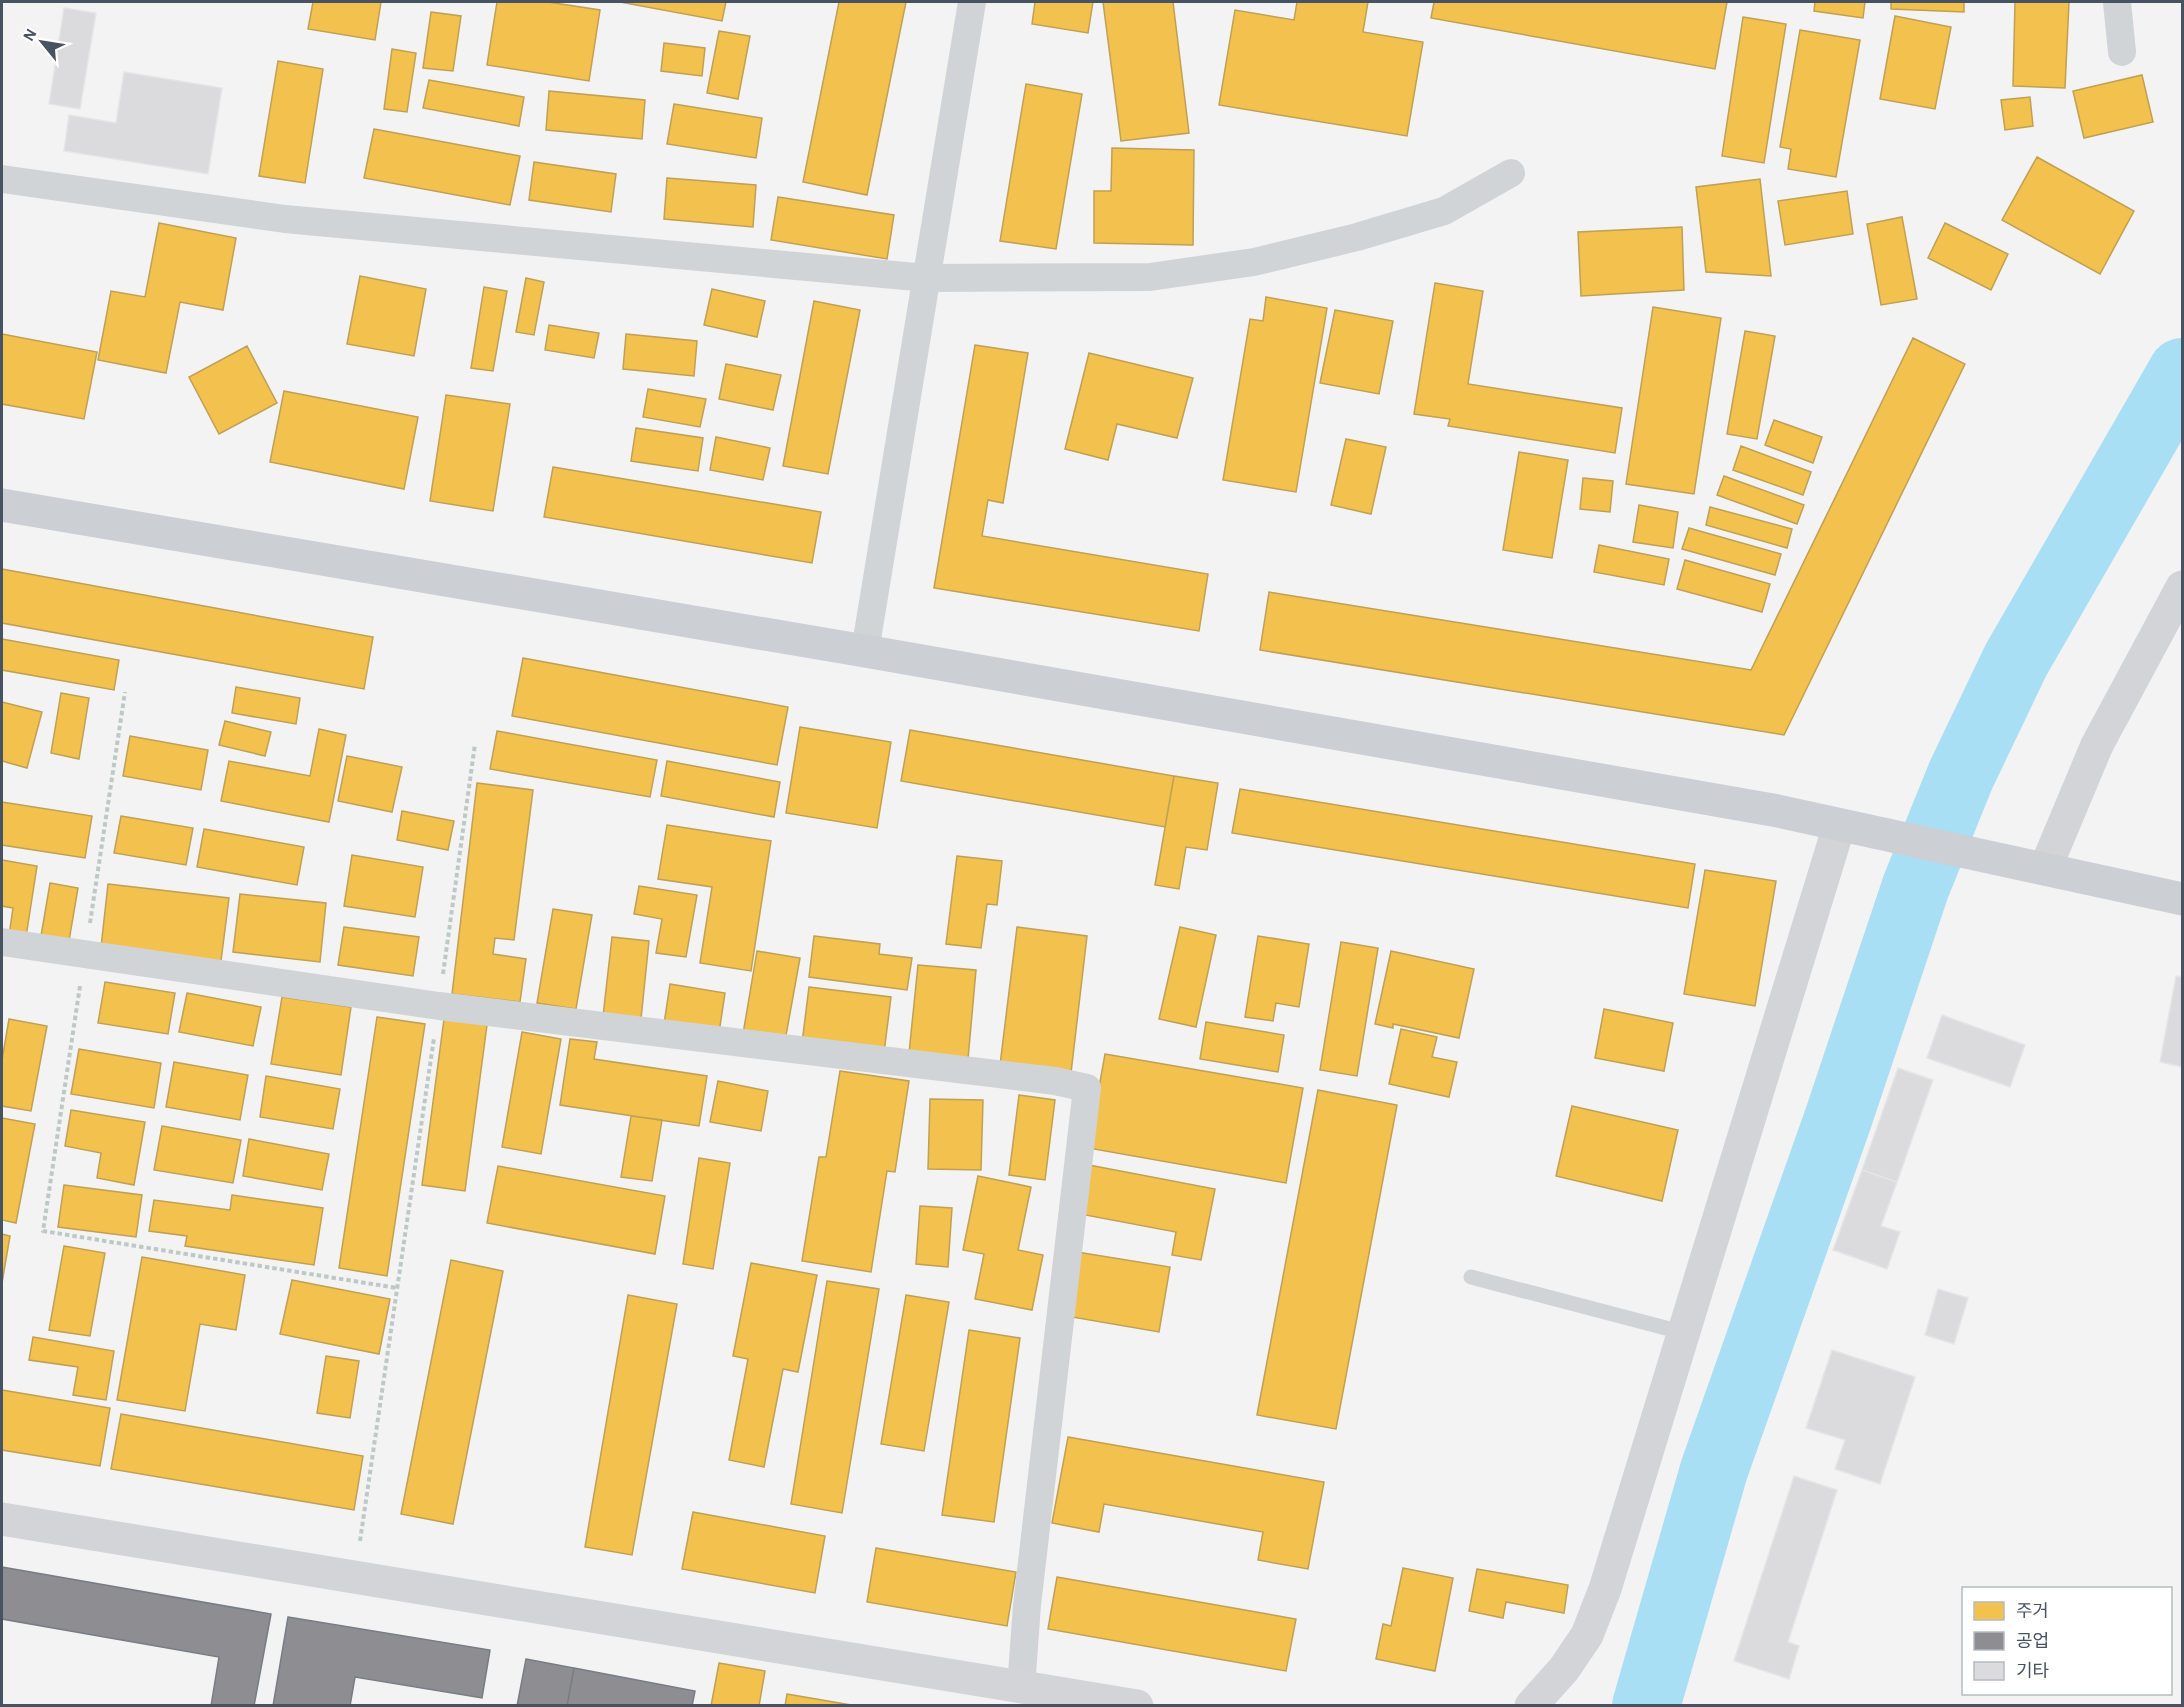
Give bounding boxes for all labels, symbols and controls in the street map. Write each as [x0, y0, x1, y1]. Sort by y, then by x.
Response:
north arrow [12, 12, 72, 72]
text: N [20, 26, 40, 44]
legend [1962, 1587, 2172, 1695]
text: 주거 [2016, 1602, 2049, 1621]
text: 공업 [2016, 1632, 2049, 1651]
text: 기타 [2016, 1661, 2050, 1681]

